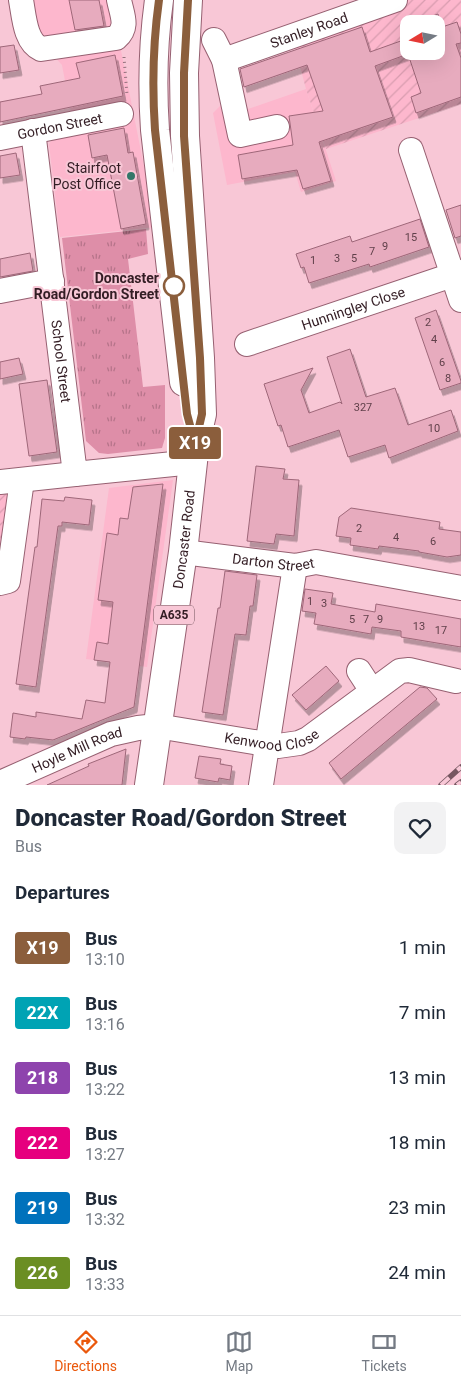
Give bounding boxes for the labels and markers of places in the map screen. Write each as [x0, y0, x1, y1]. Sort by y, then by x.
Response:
place label: Stairfoot Post Office [53, 160, 121, 192]
marker: Stairfoot Post Office [125, 170, 137, 182]
place label: Doncaster Road/Gordon Street [34, 270, 159, 302]
marker: Doncaster Road/Gordon Street [163, 275, 185, 297]

